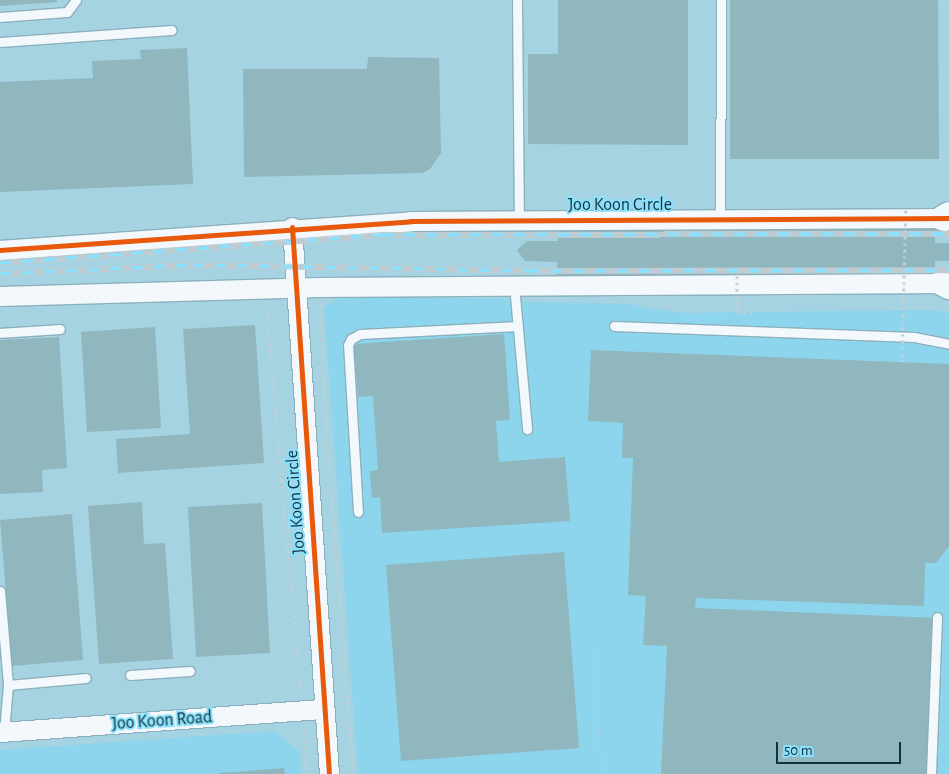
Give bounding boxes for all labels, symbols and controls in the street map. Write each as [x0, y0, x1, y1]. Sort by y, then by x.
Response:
street label: Joo Koon Circle [568, 194, 672, 216]
street label: Joo Koon Circle [282, 449, 310, 555]
street label: Joo Koon Road [111, 707, 213, 735]
scale bar [779, 732, 904, 764]
text: 50 m [784, 743, 813, 758]

